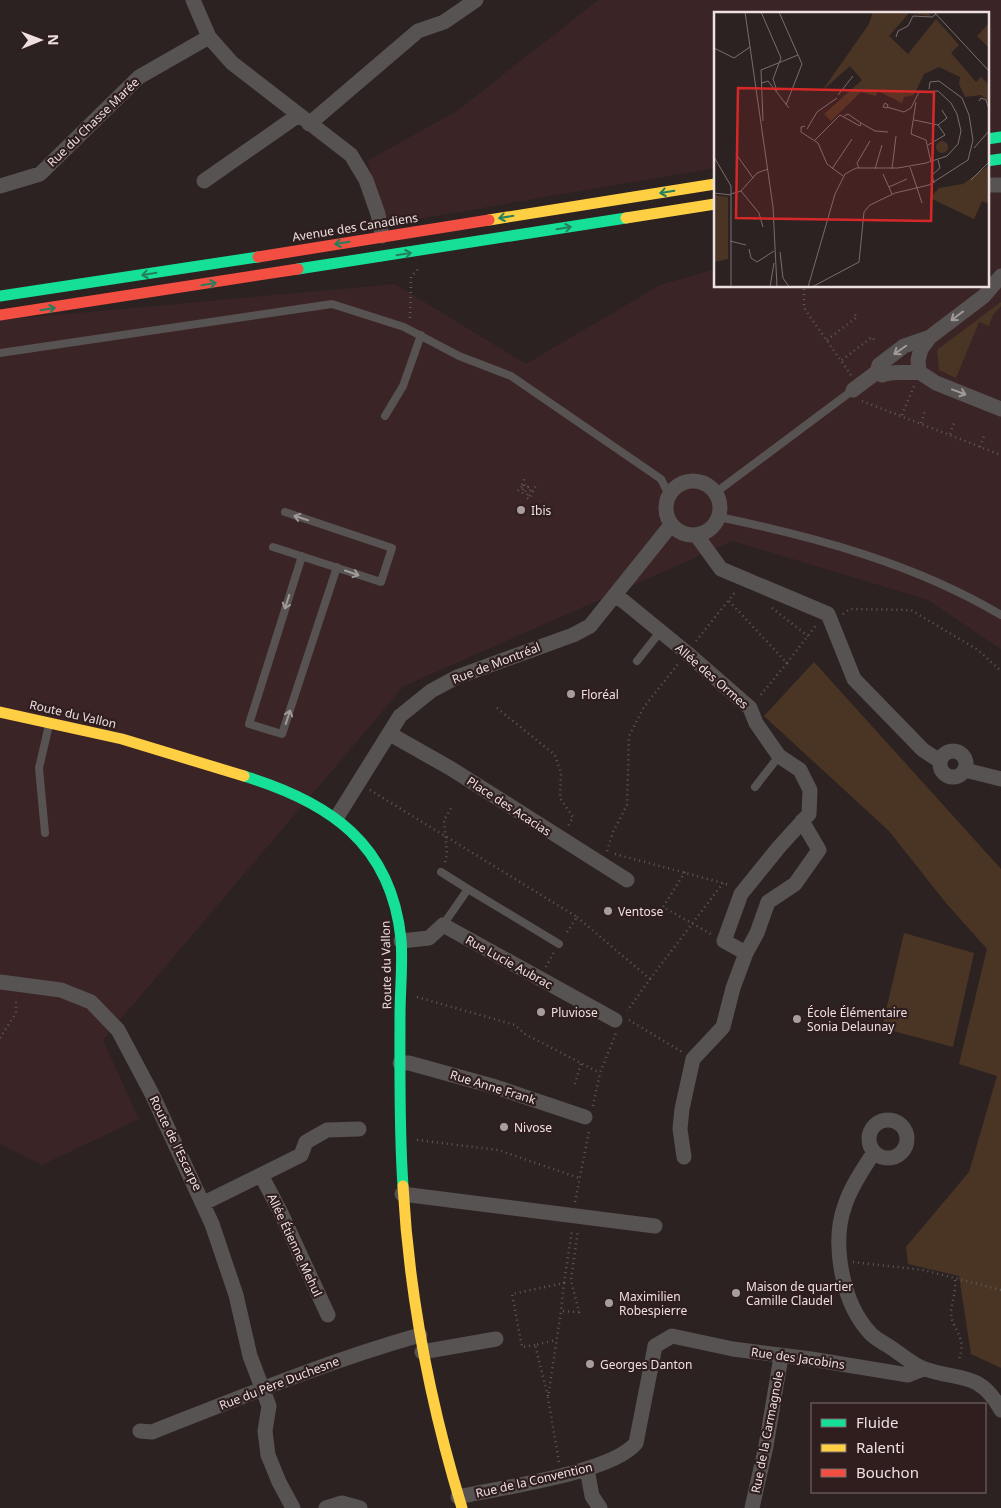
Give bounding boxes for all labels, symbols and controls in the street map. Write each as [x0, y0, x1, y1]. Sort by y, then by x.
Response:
inset map [714, 12, 988, 288]
north arrow [15, 15, 65, 65]
text: N [44, 34, 63, 46]
street label: Rue du Chasse Marée [43, 73, 143, 170]
one-way arrow [659, 187, 675, 197]
street label: Avenue des Canadiens [291, 209, 419, 245]
one-way arrow [498, 212, 514, 222]
one-way arrow [556, 223, 572, 233]
one-way arrow [334, 238, 350, 248]
one-way arrow [395, 249, 411, 259]
one-way arrow [141, 269, 157, 279]
one-way arrow [201, 279, 217, 289]
one-way arrow [40, 304, 56, 314]
one-way arrow [951, 311, 964, 322]
one-way arrow [893, 345, 907, 355]
one-way arrow [951, 388, 966, 397]
place label: Ibis [531, 502, 552, 519]
marker: Ibis [515, 504, 527, 516]
one-way arrow [294, 513, 309, 522]
one-way arrow [344, 569, 360, 578]
one-way arrow [282, 594, 292, 610]
street label: Rue de Montréal [449, 638, 543, 688]
street label: Allée des Ormes [672, 640, 752, 713]
place label: Floréal [581, 686, 619, 703]
marker: Floréal [565, 688, 577, 700]
street label: Route du Vallon [28, 696, 118, 732]
one-way arrow [284, 710, 293, 726]
street label: Place des Acacias [464, 772, 555, 840]
place label: Ventose [618, 903, 663, 920]
marker: Ventose [602, 905, 614, 917]
street label: Route du Vallon [377, 920, 395, 1010]
street label: Rue Lucie Aubrac [463, 931, 556, 993]
place label: Pluviose [551, 1004, 598, 1021]
place label: École Élémentaire Sonia Delaunay [807, 1004, 907, 1035]
marker: Pluviose [535, 1006, 547, 1018]
marker: École Élémentaire Sonia Delaunay [791, 1013, 803, 1025]
street label: Rue Anne Frank [448, 1066, 538, 1108]
street label: Route de l'Escarpe [146, 1093, 206, 1193]
place label: Nivose [514, 1119, 552, 1136]
marker: Nivose [498, 1121, 510, 1133]
street label: Allée Étienne Mehul [264, 1191, 326, 1299]
place label: Maison de quartier Camille Claudel [746, 1278, 853, 1309]
marker: Maison de quartier Camille Claudel [730, 1287, 742, 1299]
place label: Maximilien Robespierre [619, 1288, 688, 1319]
marker: Maximilien Robespierre [603, 1297, 615, 1309]
street label: Rue des Jacobins [750, 1343, 846, 1373]
street label: Rue du Père Duchesne [216, 1352, 342, 1414]
place label: Georges Danton [600, 1356, 693, 1373]
marker: Georges Danton [584, 1358, 596, 1370]
street label: Rue de la Carmagnole [747, 1369, 787, 1495]
legend [811, 1403, 986, 1493]
text: Fluide [856, 1412, 898, 1432]
text: Ralenti [856, 1437, 905, 1457]
street label: Rue de la Convention [474, 1458, 594, 1502]
text: Bouchon [856, 1462, 919, 1482]

